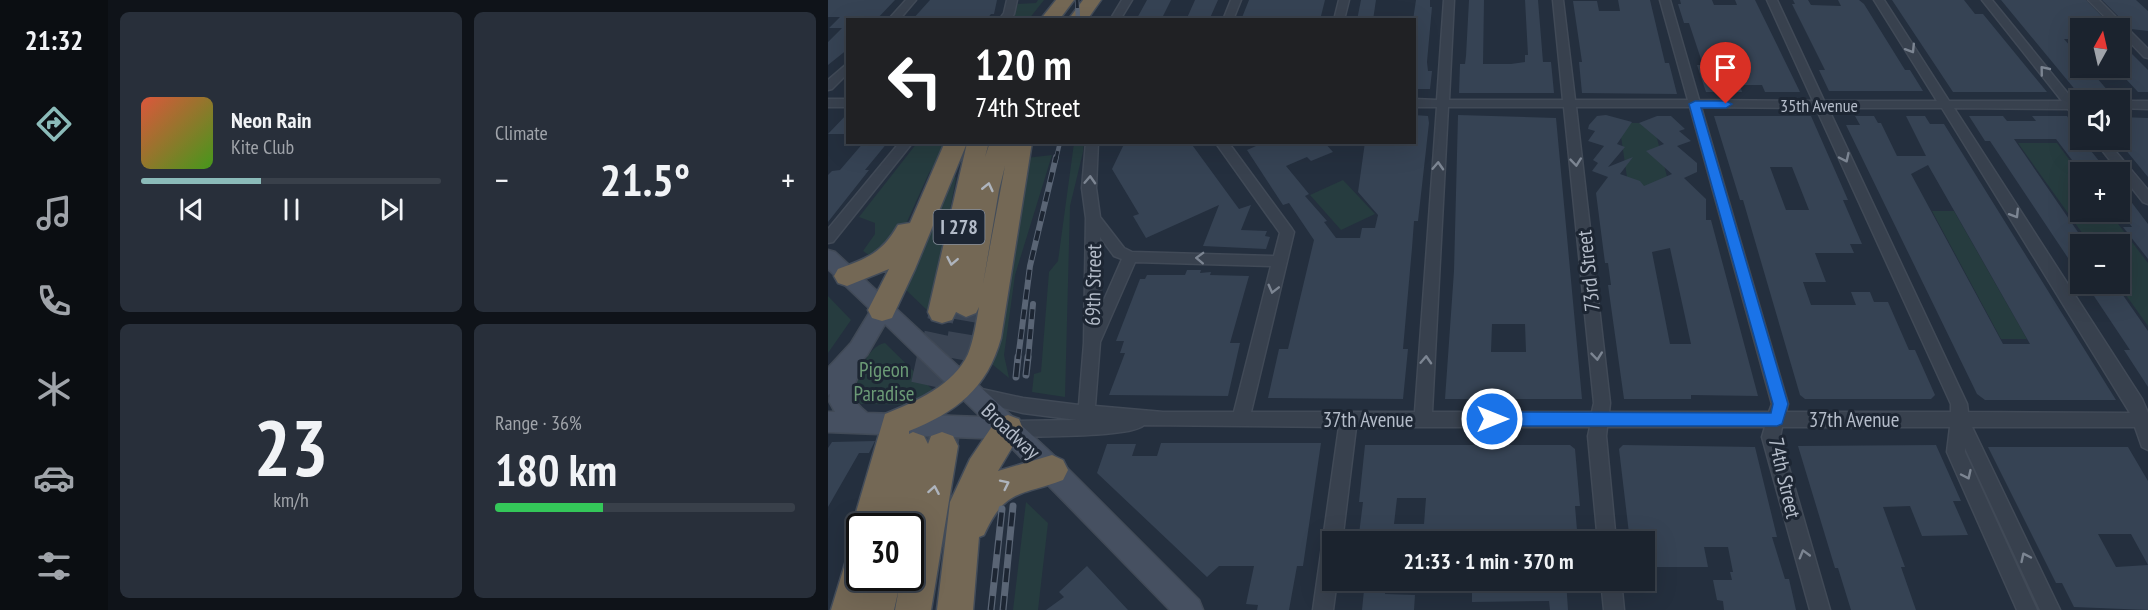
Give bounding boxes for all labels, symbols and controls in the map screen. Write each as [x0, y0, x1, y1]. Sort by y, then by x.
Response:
north arrow [2070, 18, 2130, 78]
map controls [2070, 18, 2130, 294]
text: 21:32 [25, 23, 83, 57]
text: 120 m [975, 37, 1072, 92]
icon: left [876, 42, 954, 120]
pin [1700, 42, 1751, 104]
one-way arrow [1903, 43, 1915, 53]
icon: arrive [1709, 51, 1742, 84]
one-way arrow [2040, 66, 2051, 77]
text: 74th Street [975, 90, 1080, 124]
button: sound [2070, 90, 2130, 150]
street label: 35th Avenue [1780, 94, 1858, 117]
icon: directions [33, 103, 75, 145]
text: Neon Rain [231, 106, 311, 134]
text: Climate [495, 120, 548, 146]
text: Kite Club [231, 134, 294, 160]
text: 21.5° [600, 150, 690, 208]
one-way arrow [1838, 151, 1850, 162]
text: − [495, 158, 509, 201]
text: + [781, 158, 795, 201]
one-way arrow [1569, 158, 1582, 167]
one-way arrow [1431, 161, 1444, 170]
button: + [2070, 162, 2130, 222]
one-way arrow [1083, 176, 1096, 185]
one-way arrow [981, 182, 994, 192]
icon: music [33, 192, 75, 234]
icon: previous [175, 193, 208, 226]
icon: pause [275, 193, 308, 226]
icon: next [375, 193, 408, 226]
one-way arrow [2008, 208, 2020, 218]
road number: I 278 [934, 210, 984, 244]
street label: 73rd Street [1570, 229, 1606, 313]
button: − [2070, 234, 2130, 294]
street label: 69th Street [1079, 244, 1107, 326]
one-way arrow [1196, 252, 1205, 265]
one-way arrow [946, 256, 959, 266]
icon: phone [33, 280, 75, 322]
one-way arrow [1267, 284, 1280, 294]
one-way arrow [1590, 351, 1603, 361]
park label: Pigeon Paradise [854, 356, 914, 407]
one-way arrow [1420, 356, 1433, 365]
icon: climate [33, 368, 75, 410]
position arrow [1460, 387, 1524, 451]
text: 23 [254, 397, 328, 498]
street label: Broadway [976, 397, 1046, 465]
street label: 37th Avenue [1323, 406, 1413, 433]
street label: 37th Avenue [1809, 406, 1899, 433]
text: Range · 36% [495, 410, 582, 436]
street label: 74th Street [1763, 435, 1807, 521]
text: 180 km [495, 440, 617, 498]
icon: car [33, 457, 75, 499]
one-way arrow [1960, 469, 1972, 480]
one-way arrow [998, 479, 1009, 491]
one-way arrow [927, 486, 940, 496]
text: km/h [273, 487, 309, 513]
speed limit sign: 30 [846, 513, 924, 591]
icon: filters [33, 545, 75, 587]
text: 21:33 · 1 min · 370 m [1403, 547, 1574, 575]
one-way arrow [1799, 549, 1812, 559]
one-way arrow [2020, 553, 2032, 564]

